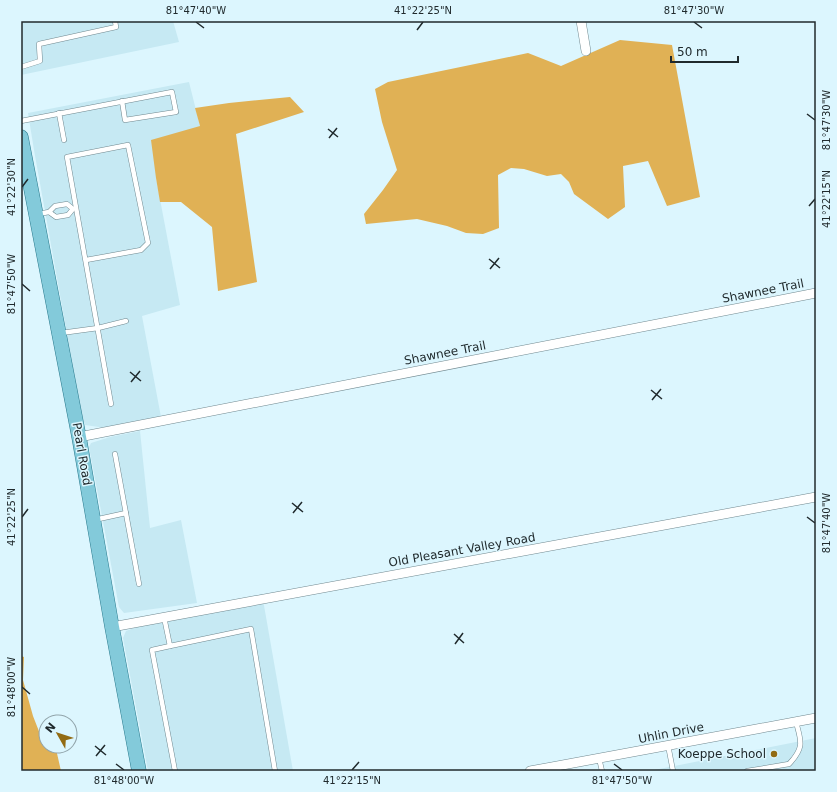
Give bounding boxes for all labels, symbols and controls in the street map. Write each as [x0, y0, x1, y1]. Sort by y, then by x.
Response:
text: 81°47'40"W [166, 5, 226, 16]
text: 41°22'25"N [394, 5, 452, 16]
text: 81°47'30"W [664, 5, 724, 16]
scale bar [671, 38, 738, 64]
text: 50 m [677, 45, 708, 59]
text: 81°47'30"W [821, 90, 832, 150]
text: 41°22'30"N [6, 158, 17, 216]
text: 41°22'15"N [821, 170, 832, 228]
text: 81°47'50"W [6, 254, 17, 314]
street label: Shawnee Trail [721, 276, 805, 306]
street label: Shawnee Trail [403, 338, 487, 368]
street label: Pearl Road [70, 421, 94, 487]
text: 41°22'25"N [6, 488, 17, 546]
text: 81°47'40"W [821, 493, 832, 553]
street label: Old Pleasant Valley Road [387, 530, 537, 570]
text: 81°48'00"W [6, 657, 17, 717]
north arrow [38, 714, 78, 754]
text: N [43, 720, 59, 736]
street label: Uhlin Drive [637, 720, 705, 746]
place label: Koeppe School [678, 747, 766, 761]
marker: Koeppe School [769, 749, 779, 759]
text: 81°48'00"W [94, 775, 154, 786]
text: 41°22'15"N [323, 775, 381, 786]
text: 81°47'50"W [592, 775, 652, 786]

